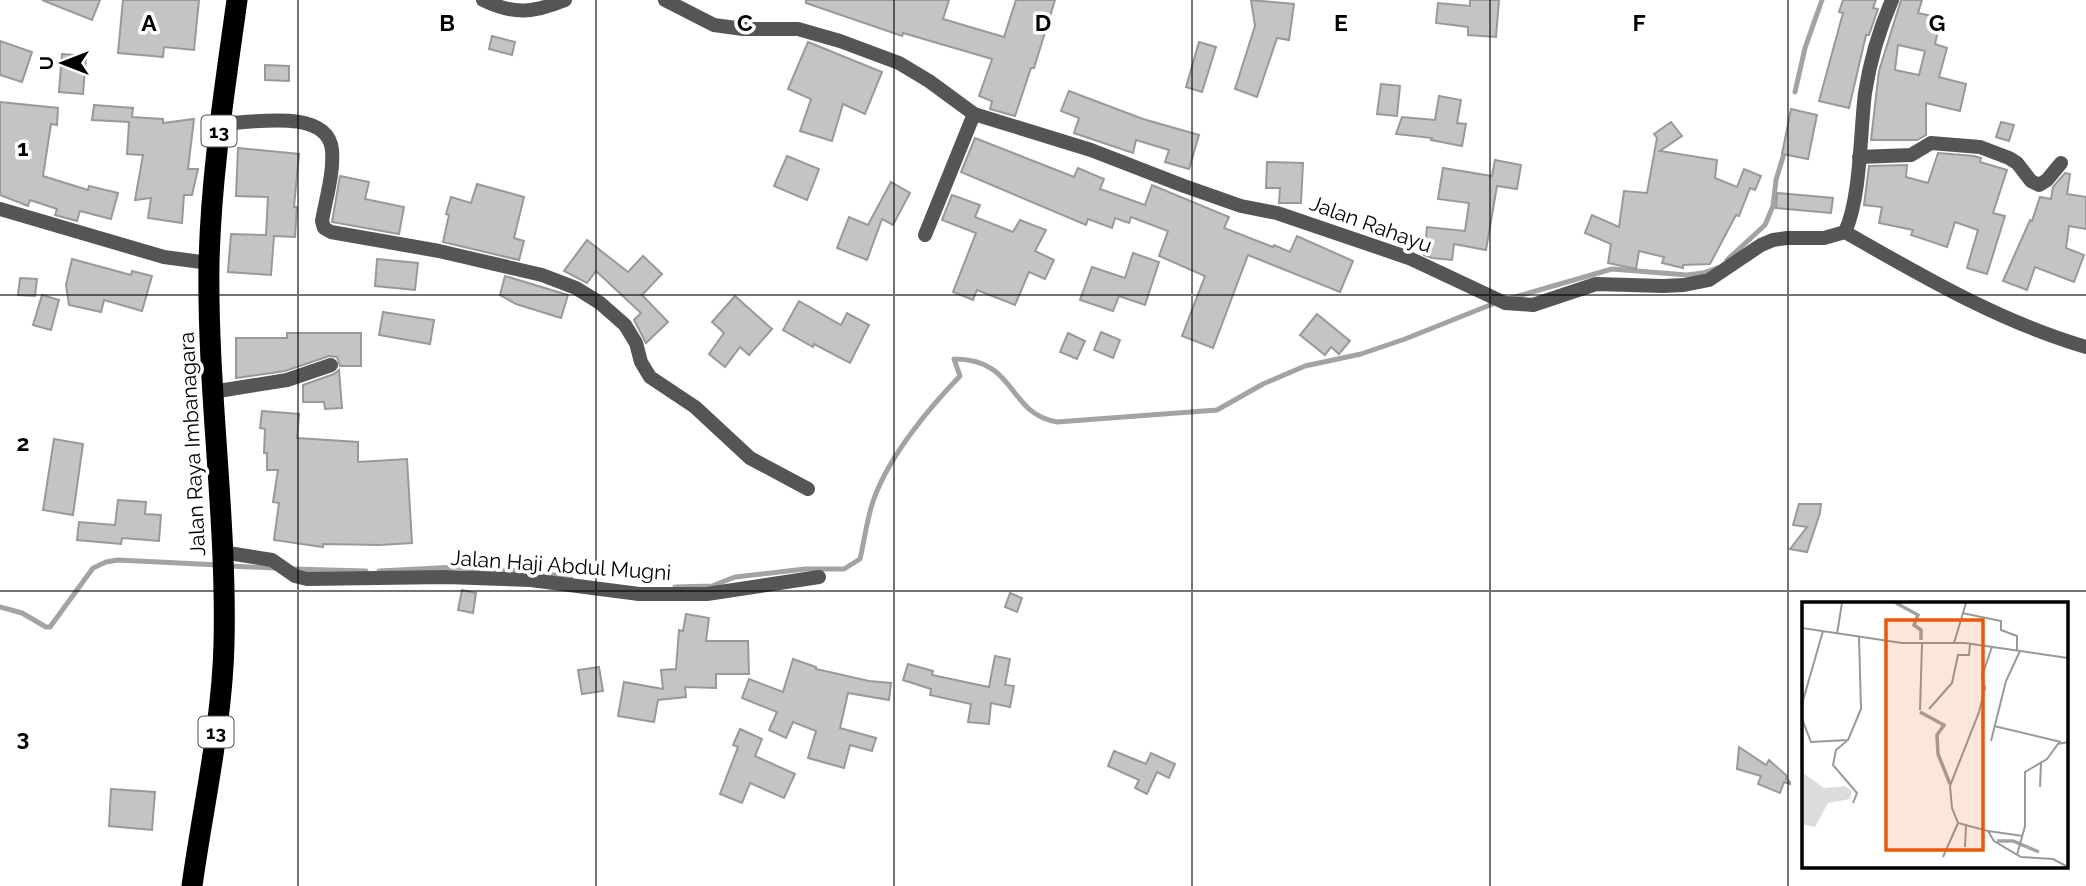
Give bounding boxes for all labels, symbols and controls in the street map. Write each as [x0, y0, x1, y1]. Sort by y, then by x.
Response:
text: A [141, 9, 157, 36]
text: B [439, 9, 455, 36]
text: C [737, 9, 753, 36]
text: D [1035, 9, 1051, 36]
text: E [1334, 9, 1348, 36]
text: F [1632, 9, 1646, 36]
text: G [1929, 9, 1945, 36]
north arrow [28, 28, 98, 98]
text: U [35, 56, 57, 70]
road number: 13 [202, 116, 236, 146]
text: 1 [17, 134, 29, 161]
street label: Jalan Rahayu [1306, 190, 1436, 258]
street label: Jalan Raya Imbanagara [174, 331, 210, 557]
text: 2 [17, 429, 29, 456]
street label: Jalan Haji Abdul Mugni [450, 545, 672, 585]
inset map [1802, 602, 2068, 868]
road number: 13 [198, 716, 234, 748]
text: 3 [17, 724, 29, 751]

